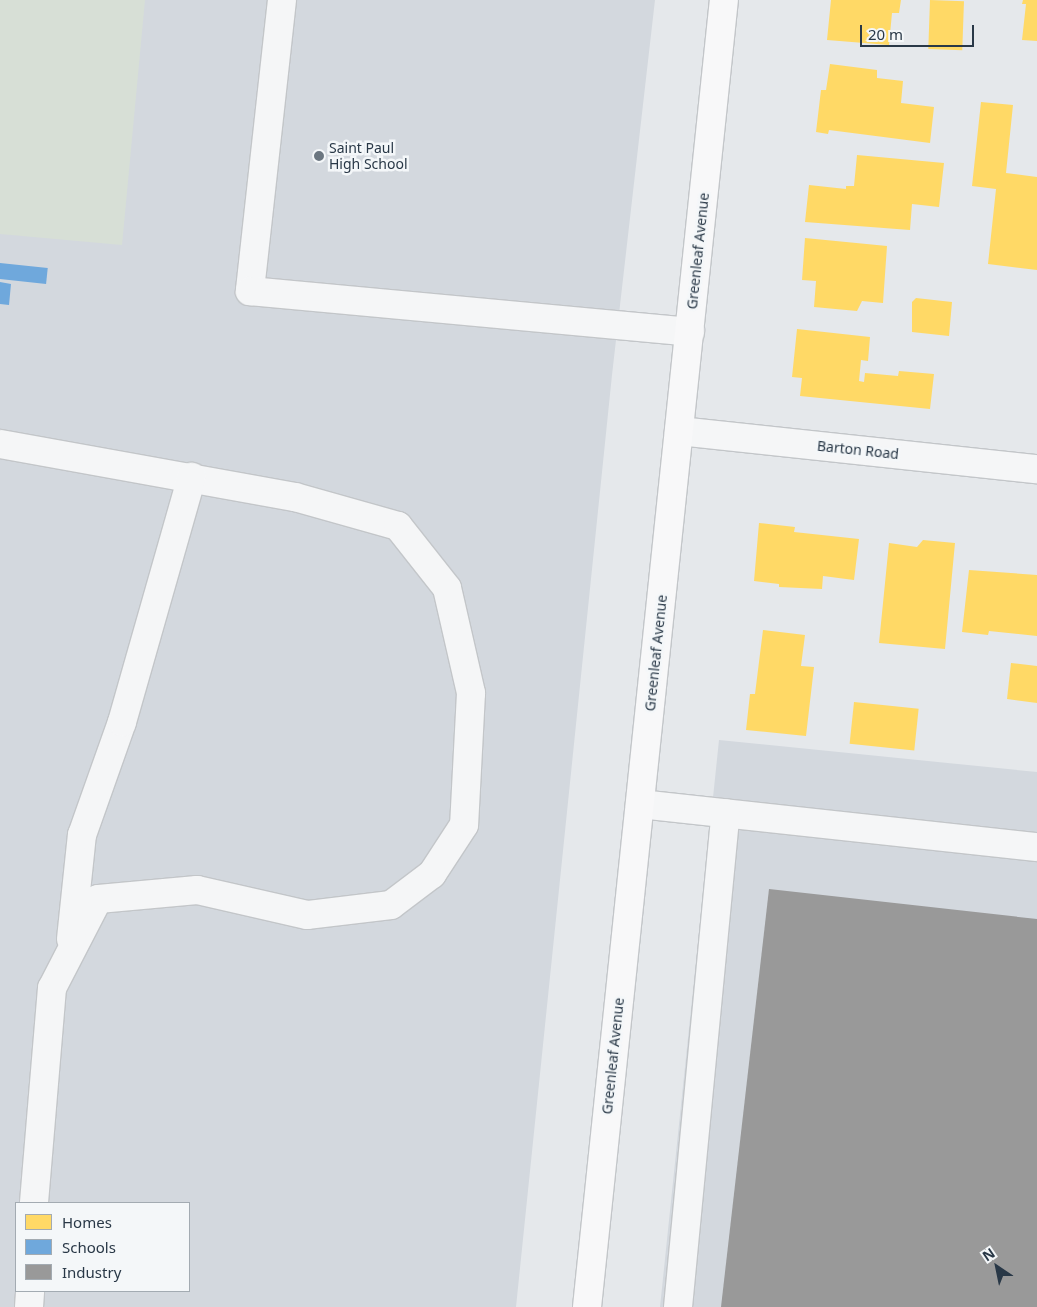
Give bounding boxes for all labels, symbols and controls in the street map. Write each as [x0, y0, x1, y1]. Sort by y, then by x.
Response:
scale bar [862, 15, 976, 47]
text: 20 m [868, 24, 903, 44]
place label: Saint Paul High School [329, 140, 407, 172]
marker: Saint Paul High School [313, 150, 325, 162]
street label: Greenleaf Avenue [684, 192, 712, 310]
street label: Barton Road [816, 437, 900, 463]
street label: Greenleaf Avenue [642, 594, 670, 712]
street label: Greenleaf Avenue [599, 997, 627, 1115]
legend [15, 1202, 190, 1292]
text: Homes [62, 1212, 112, 1232]
text: Schools [62, 1237, 116, 1257]
north arrow [972, 1242, 1022, 1292]
text: N [978, 1243, 998, 1265]
text: Industry [62, 1262, 121, 1282]

